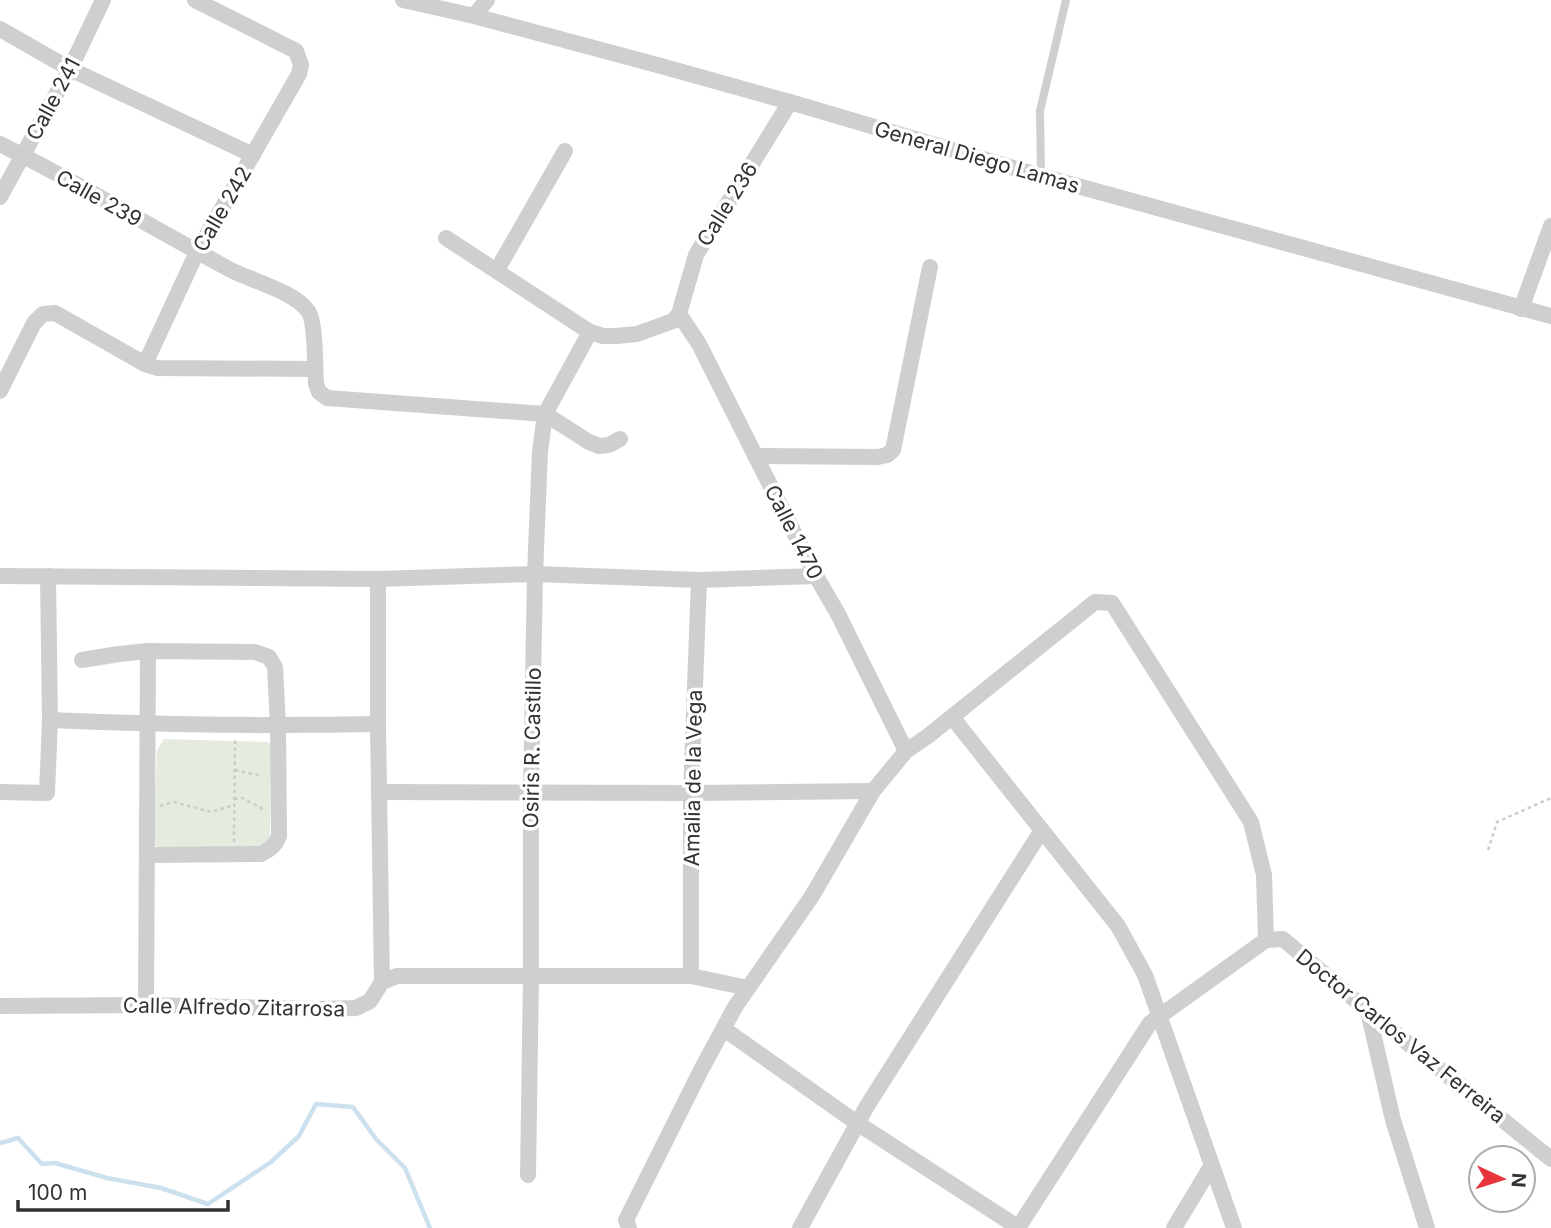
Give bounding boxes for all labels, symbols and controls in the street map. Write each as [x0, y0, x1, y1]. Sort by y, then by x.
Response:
street label: Calle 241 [21, 54, 85, 144]
street label: General Diego Lamas [872, 116, 1082, 198]
street label: Calle 236 [691, 157, 763, 251]
street label: Calle 242 [188, 162, 256, 256]
street label: Calle 239 [52, 164, 146, 232]
street label: Calle 1470 [760, 481, 828, 583]
street label: Osiris R. Castillo [518, 667, 546, 829]
street label: Amalia de la Vega [679, 689, 707, 867]
street label: Doctor Carlos Vaz Ferreira [1291, 944, 1511, 1128]
street label: Calle Alfredo Zitarrosa [123, 993, 345, 1021]
north arrow [1467, 1144, 1537, 1214]
scale bar [18, 1168, 228, 1212]
text: N [1506, 1172, 1530, 1188]
text: 100 m [28, 1180, 87, 1205]

